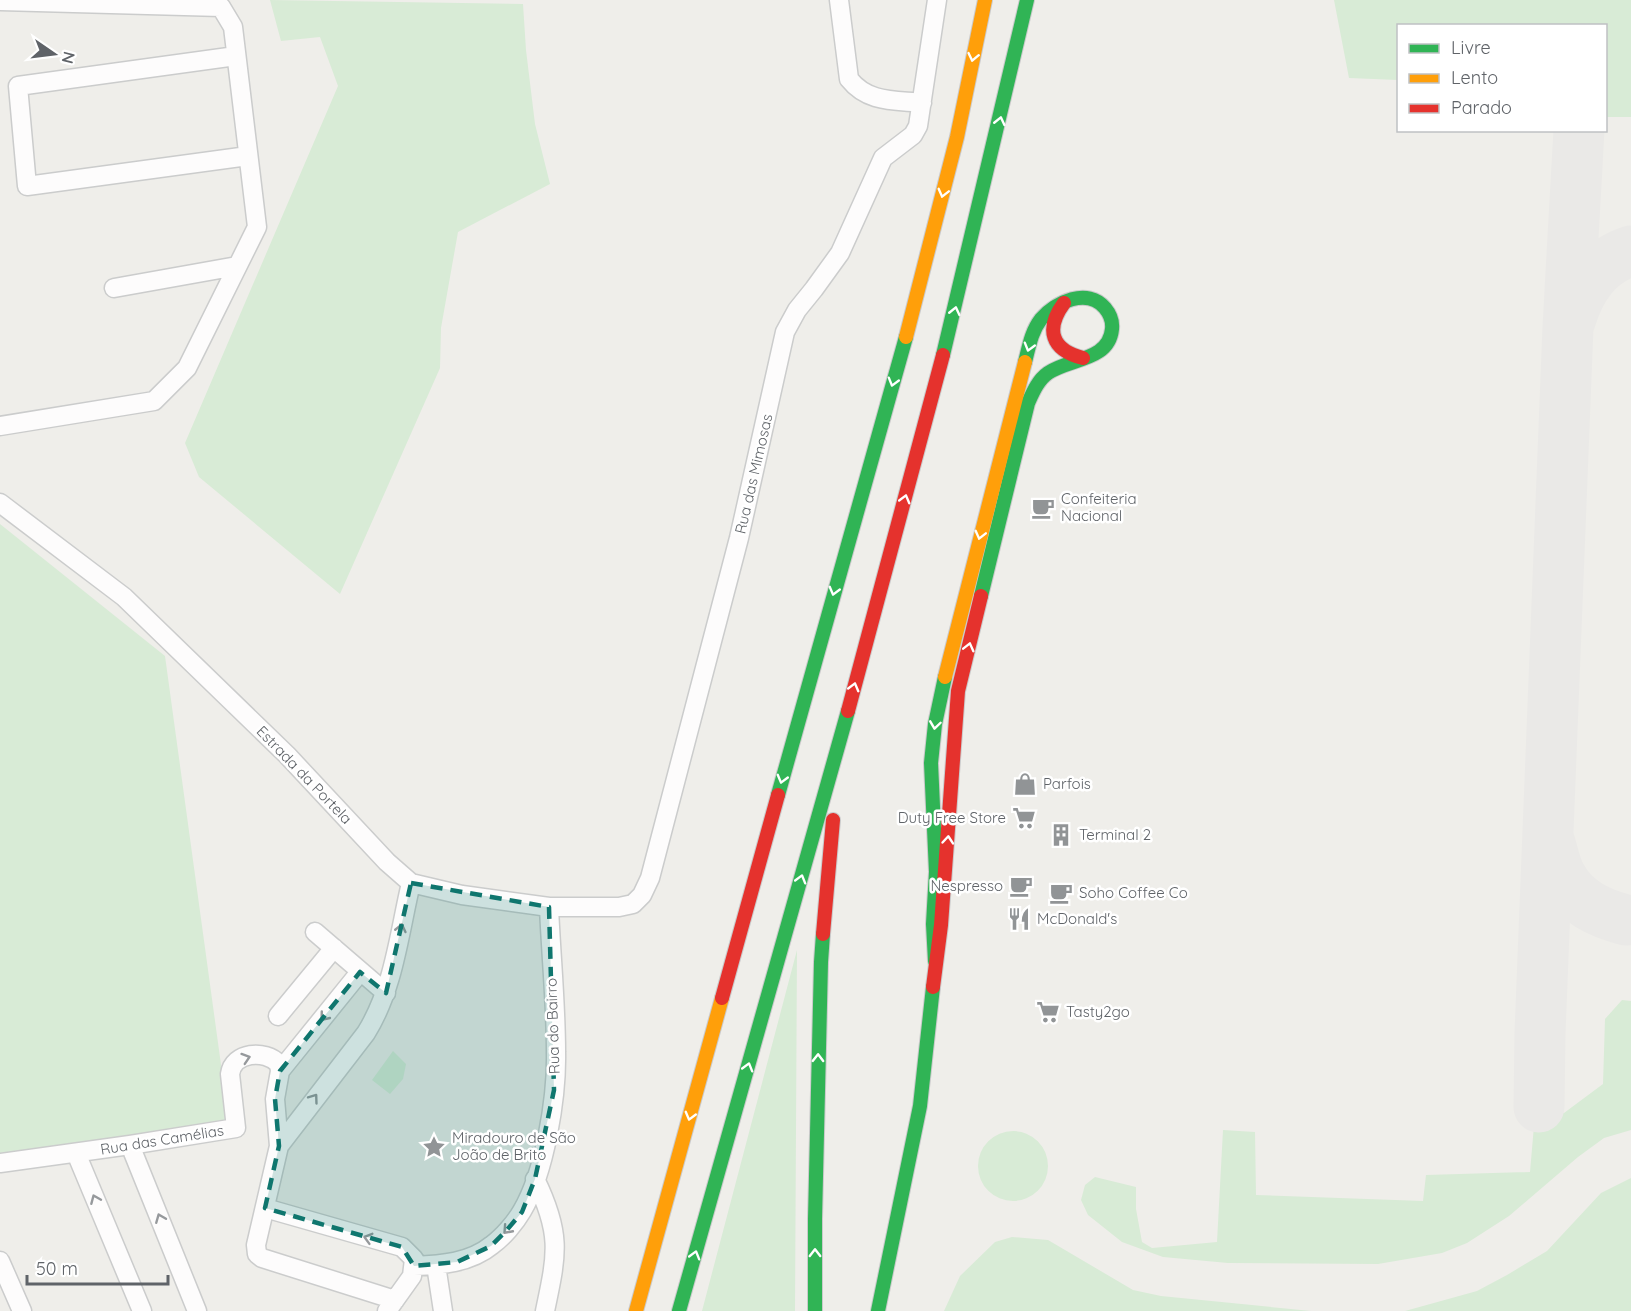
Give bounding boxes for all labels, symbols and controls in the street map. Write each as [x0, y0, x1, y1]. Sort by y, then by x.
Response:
north arrow [24, 24, 84, 84]
legend [1397, 24, 1607, 132]
text: Livre [1451, 36, 1491, 59]
text: N [57, 50, 80, 66]
one-way arrow [967, 52, 980, 62]
text: Lento [1451, 66, 1498, 89]
text: Parado [1451, 96, 1512, 119]
one-way arrow [992, 116, 1005, 126]
one-way arrow [938, 188, 951, 198]
one-way arrow [948, 306, 961, 316]
one-way arrow [1024, 341, 1036, 352]
one-way arrow [888, 377, 901, 387]
street label: Rua das Mimosas [730, 412, 777, 536]
place label: Confeiteria Nacional [1061, 489, 1137, 525]
one-way arrow [898, 494, 910, 505]
cafe icon: Confeiteria Nacional [1030, 495, 1056, 521]
one-way arrow [975, 530, 988, 540]
one-way arrow [829, 585, 841, 596]
one-way arrow [962, 642, 975, 652]
one-way arrow [847, 683, 860, 693]
one-way arrow [930, 720, 942, 730]
street label: Estrada da Portela [253, 721, 356, 828]
shop icon: Parfois [1012, 771, 1038, 797]
one-way arrow [777, 774, 790, 784]
place label: Parfois [1043, 774, 1091, 793]
supermarket icon: Duty Free Store [1011, 805, 1037, 831]
place label: Duty Free Store [898, 808, 1006, 827]
building icon: Terminal 2 [1048, 822, 1074, 848]
place label: Terminal 2 [1079, 825, 1151, 844]
one-way arrow [941, 836, 954, 845]
cafe icon: Nespresso [1008, 873, 1034, 899]
one-way arrow [794, 874, 806, 885]
place label: Nespresso [930, 876, 1003, 895]
cafe icon: Soho Coffee Co [1048, 880, 1074, 906]
place label: Soho Coffee Co [1079, 883, 1188, 902]
restaurant icon: McDonald's [1006, 906, 1032, 932]
place label: McDonald's [1037, 909, 1117, 928]
one-way arrow [393, 923, 406, 933]
street label: Rua do Bairro [541, 978, 564, 1074]
supermarket icon: Tasty2go [1035, 999, 1061, 1025]
place label: Tasty2go [1066, 1002, 1130, 1021]
one-way arrow [320, 1010, 331, 1021]
one-way arrow [240, 1053, 250, 1065]
one-way arrow [812, 1053, 825, 1062]
one-way arrow [741, 1062, 753, 1073]
one-way arrow [307, 1094, 318, 1105]
one-way arrow [685, 1110, 697, 1121]
street label: Rua das Camélias [99, 1120, 225, 1159]
place label: Miradouro de São João de Brito [452, 1128, 576, 1164]
place icon: Miradouro de São João de Brito [421, 1134, 447, 1160]
one-way arrow [90, 1194, 102, 1205]
one-way arrow [154, 1213, 167, 1223]
one-way arrow [503, 1223, 514, 1234]
one-way arrow [363, 1233, 374, 1245]
scale bar [27, 1248, 168, 1286]
one-way arrow [809, 1248, 821, 1257]
one-way arrow [688, 1250, 700, 1261]
text: 50 m [36, 1257, 78, 1280]

